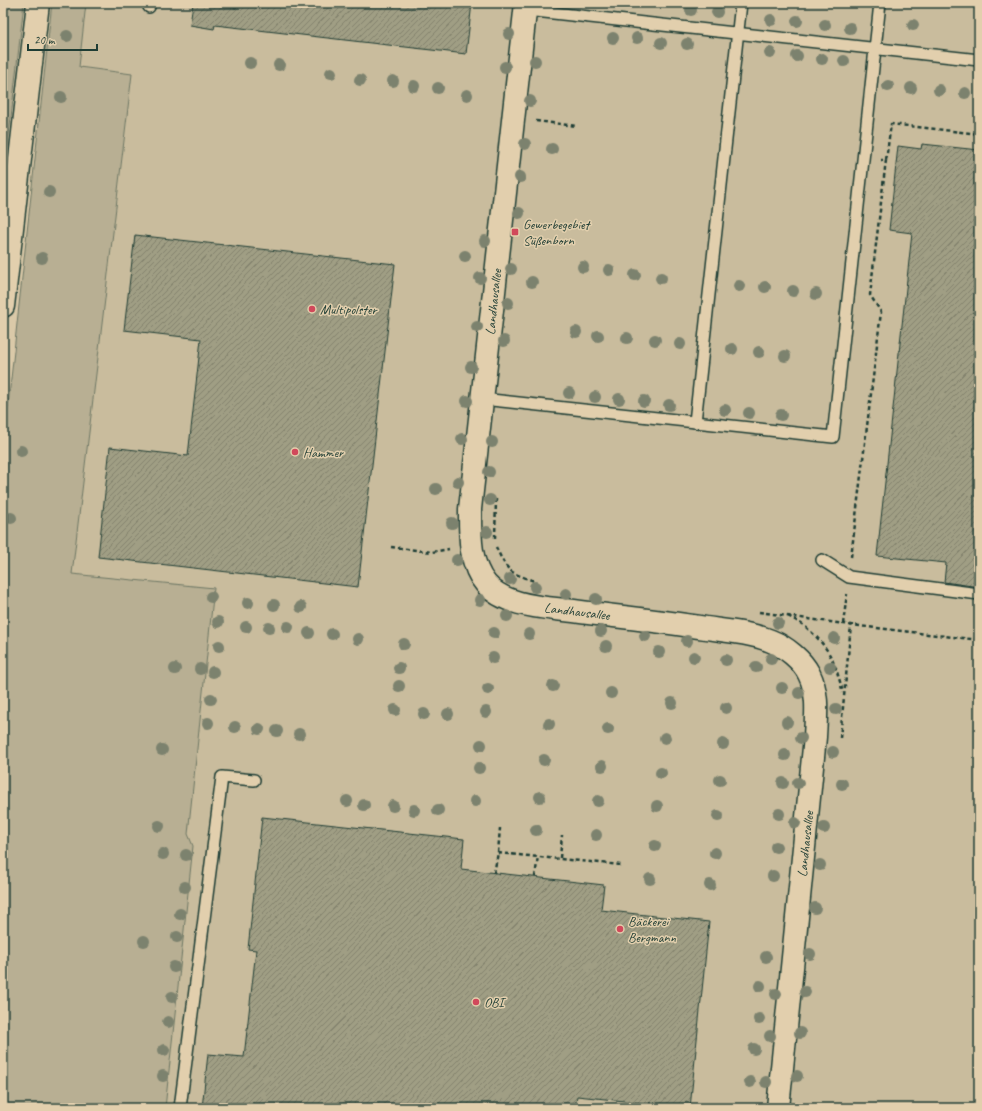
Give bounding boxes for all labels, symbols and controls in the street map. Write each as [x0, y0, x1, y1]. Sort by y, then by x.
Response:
scale bar [28, 26, 97, 52]
text: 20 m [34, 32, 56, 48]
place label: Gewerbegebiet Süßenborn [523, 216, 592, 249]
marker: Gewerbegebiet Süßenborn [510, 227, 520, 237]
street label: Landhausallee [482, 267, 506, 336]
place label: Multipolster [320, 301, 378, 318]
marker: Multipolster [307, 304, 317, 314]
place label: Hammer [303, 444, 344, 461]
marker: Hammer [290, 447, 300, 457]
street label: Landhausallee [543, 599, 612, 624]
street label: Landhausallee [794, 809, 818, 878]
place label: Bäckerei Bergmann [628, 913, 677, 946]
marker: Bäckerei Bergmann [615, 924, 625, 934]
place label: OBI [484, 994, 507, 1011]
marker: OBI [471, 997, 481, 1007]

